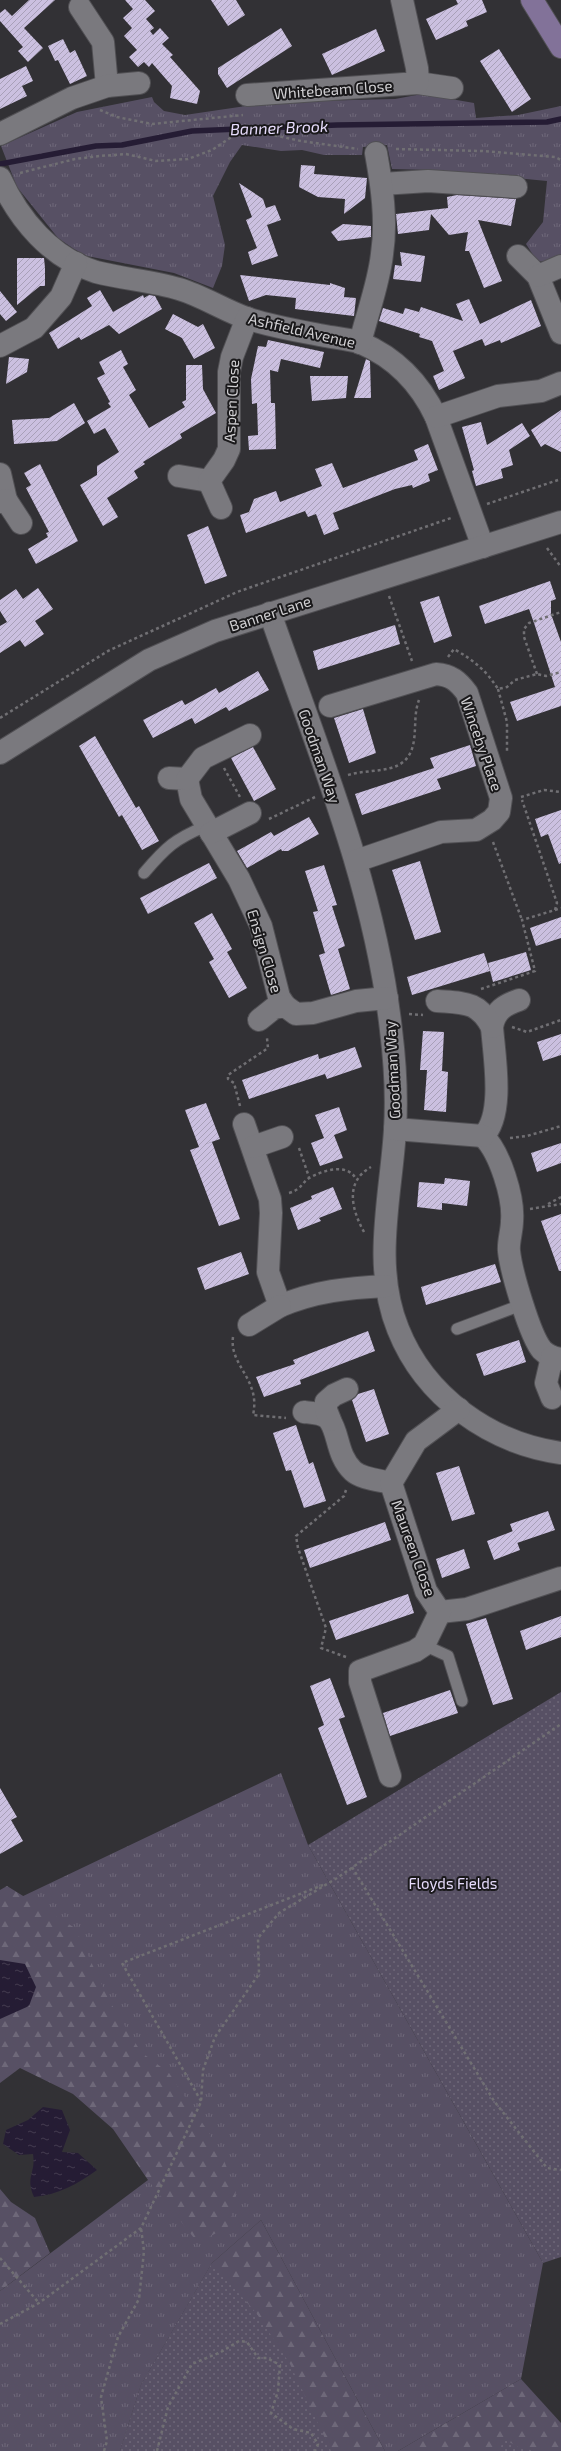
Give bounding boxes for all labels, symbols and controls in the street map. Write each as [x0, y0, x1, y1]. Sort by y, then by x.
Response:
street label: Whitebeam Close [273, 76, 393, 102]
water label: Banner Brook [230, 116, 328, 138]
street label: Ashfield Avenue [247, 309, 357, 351]
street label: Aspen Close [220, 359, 242, 443]
street label: Banner Lane [227, 591, 313, 635]
street label: Winceby Place [458, 695, 506, 793]
street label: Goodman Way [295, 706, 345, 806]
street label: Ensign Close [244, 907, 286, 995]
street label: Goodman Way [380, 1020, 404, 1120]
street label: Maureen Close [388, 1497, 440, 1599]
park label: Floyds Fields [409, 1874, 497, 1892]

